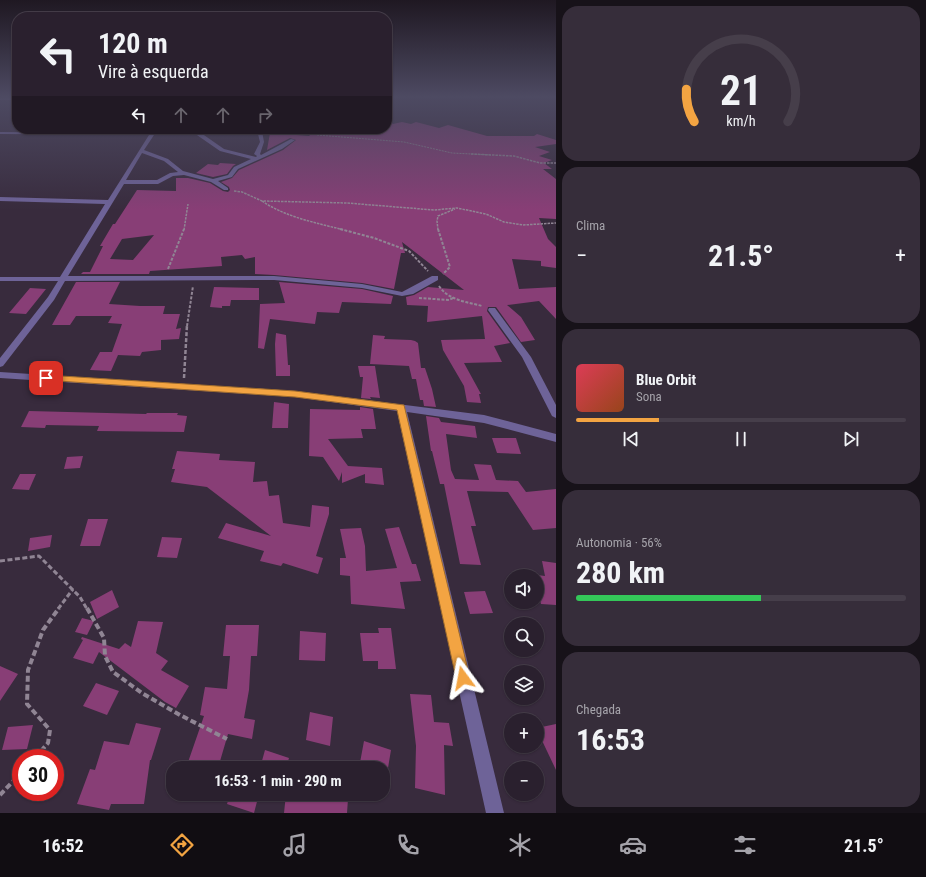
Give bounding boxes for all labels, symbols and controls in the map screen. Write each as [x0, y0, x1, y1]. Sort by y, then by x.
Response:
text: 120 m [98, 27, 168, 60]
icon: left [32, 28, 84, 80]
text: Vire à esquerda [98, 61, 209, 82]
text: 21 [720, 66, 762, 115]
icon: left [128, 104, 150, 126]
icon: ahead [170, 104, 192, 126]
icon: ahead [212, 104, 234, 126]
icon: right [254, 104, 276, 126]
text: km/h [726, 112, 756, 128]
text: Clima [576, 218, 605, 233]
text: 21.5° [708, 238, 774, 273]
text: − [576, 243, 587, 268]
text: + [895, 243, 906, 268]
pin [29, 361, 63, 395]
icon: arrive [35, 367, 57, 389]
text: Blue Orbit [636, 371, 696, 389]
text: Sona [636, 389, 662, 404]
icon: previous [620, 428, 642, 450]
icon: pause [730, 428, 752, 450]
icon: next [840, 428, 862, 450]
text: Autonomia · 56% [576, 535, 662, 550]
text: 280 km [576, 555, 665, 590]
map controls [504, 569, 544, 801]
button: sound [504, 569, 544, 609]
button: search [504, 617, 544, 657]
position arrow [442, 657, 484, 699]
button: layers [504, 665, 544, 705]
text: Chegada [576, 702, 621, 717]
button: + [504, 713, 544, 753]
text: 16:53 [576, 722, 645, 757]
speed limit sign: 30 [12, 749, 64, 801]
button: − [504, 761, 544, 801]
text: 16:53 · 1 min · 290 m [214, 772, 342, 790]
icon: directions [168, 831, 196, 859]
icon: music [281, 831, 309, 859]
icon: phone [394, 831, 422, 859]
icon: climate [506, 831, 534, 859]
icon: car [619, 831, 647, 859]
icon: filters [731, 831, 759, 859]
text: 16:52 [42, 835, 84, 856]
text: 21.5° [844, 835, 884, 856]

